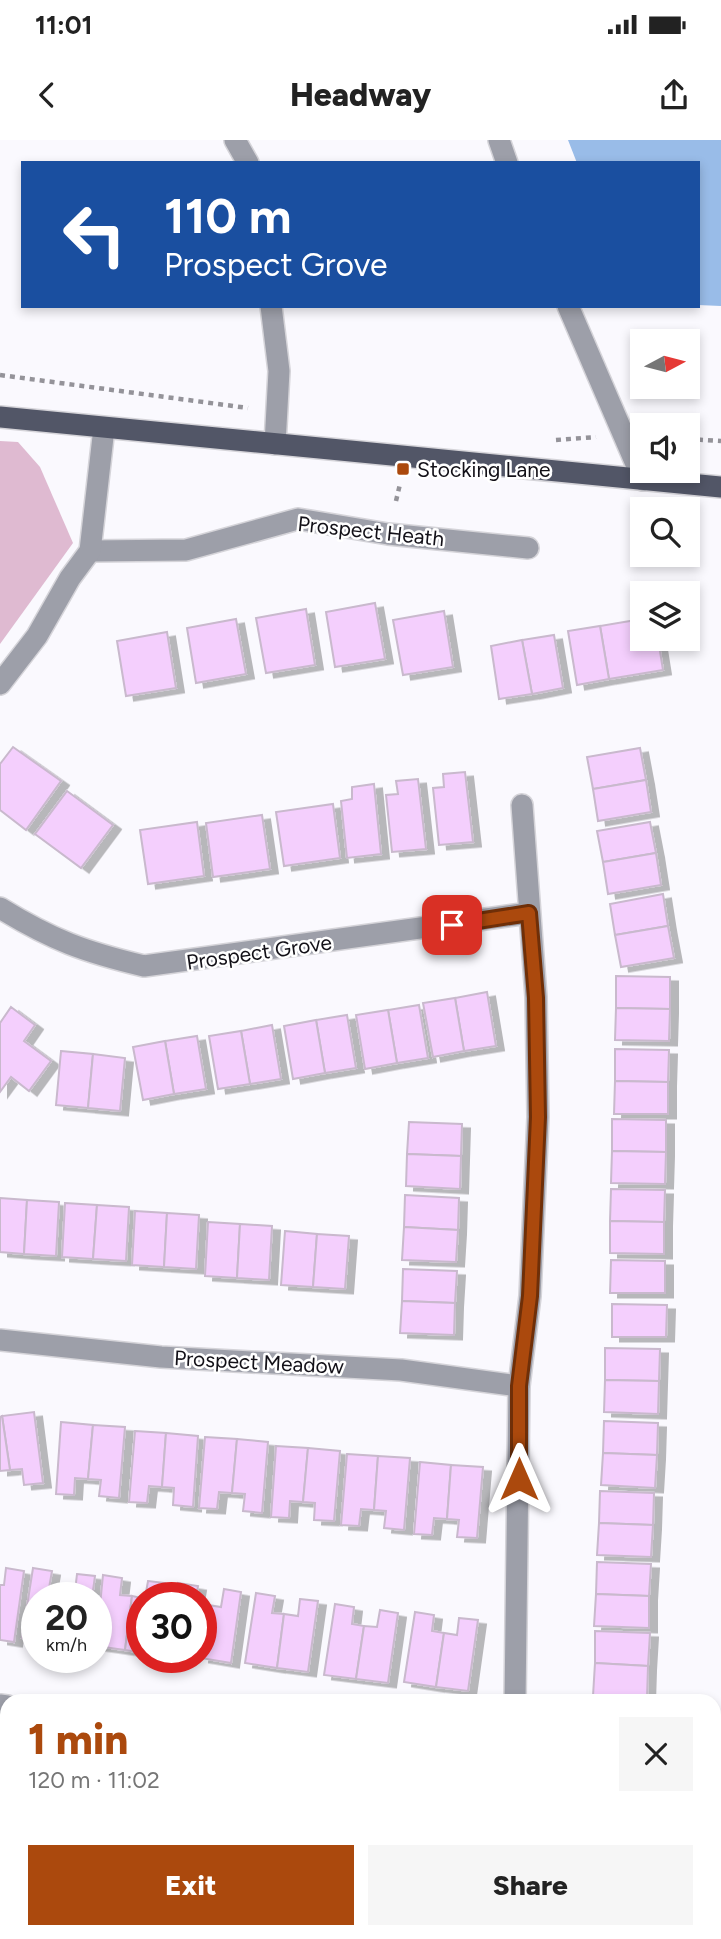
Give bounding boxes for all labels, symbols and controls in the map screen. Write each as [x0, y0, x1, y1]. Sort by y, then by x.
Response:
text: 11:01 [35, 9, 93, 41]
icon: back [28, 76, 66, 114]
text: Headway [290, 76, 431, 114]
icon: share [655, 76, 693, 114]
text: 110 m [164, 186, 292, 245]
icon: left [49, 189, 140, 280]
text: Prospect Grove [164, 246, 387, 284]
north arrow [630, 329, 700, 399]
map controls [630, 329, 700, 651]
button: sound [630, 413, 700, 483]
place label: Stocking Lane [417, 457, 550, 482]
marker: Stocking Lane [395, 461, 411, 477]
button: search [630, 497, 700, 567]
street label: Prospect Heath [297, 511, 445, 551]
button: layers [630, 581, 700, 651]
pin [422, 895, 482, 955]
icon: arrive [433, 906, 471, 944]
street label: Prospect Grove [185, 929, 333, 975]
street label: Prospect Meadow [173, 1345, 345, 1379]
position arrow [482, 1442, 556, 1516]
speed limit sign: 30 [126, 1582, 217, 1673]
text: 20 [45, 1597, 88, 1639]
text: km/h [46, 1634, 87, 1656]
text: 1 min [28, 1714, 128, 1765]
button: close [619, 1717, 693, 1791]
text: 120 m · 11:02 [28, 1766, 160, 1794]
button: Exit [28, 1845, 354, 1925]
button: Share [368, 1845, 693, 1925]

